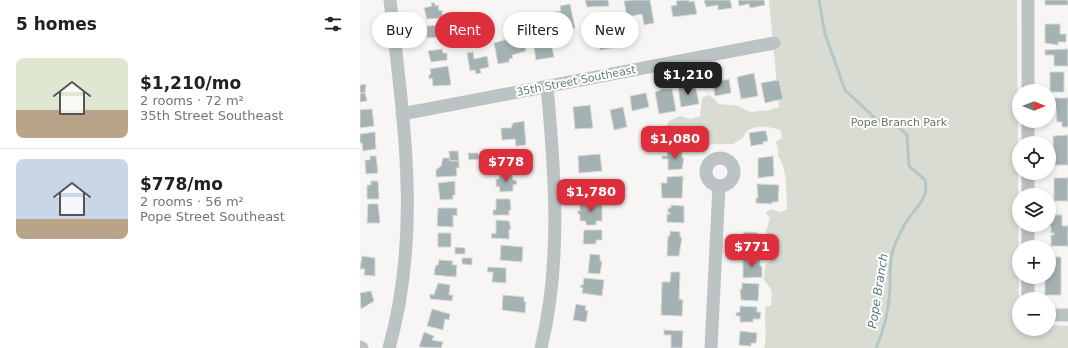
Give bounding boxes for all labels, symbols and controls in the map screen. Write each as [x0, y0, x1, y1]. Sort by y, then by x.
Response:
chip: Buy [372, 12, 427, 48]
chip: Rent [435, 12, 495, 48]
chip: Filters [503, 12, 573, 48]
chip: New [581, 12, 639, 48]
icon: filters [322, 13, 344, 35]
text: 5 homes [16, 14, 97, 34]
pin: $1,210 [655, 62, 721, 96]
street label: 35th Street Southeast [515, 63, 637, 99]
text: $1,210 [663, 67, 713, 82]
text: $1,210/mo [140, 73, 241, 93]
icon: home [48, 74, 96, 122]
north arrow [1012, 84, 1056, 128]
map controls [1012, 84, 1056, 336]
text: 2 rooms · 72 m² [140, 93, 244, 108]
text: 35th Street Southeast [140, 108, 283, 123]
park label: Pope Branch Park [851, 116, 948, 129]
pin: $1,080 [642, 126, 708, 160]
text: $1,080 [650, 131, 700, 146]
button: locate [1012, 136, 1056, 180]
pin: $778 [482, 149, 530, 183]
text: $778 [488, 154, 524, 169]
text: $778/mo [140, 174, 223, 194]
icon: home [48, 175, 96, 223]
pin: $1,780 [558, 179, 624, 213]
text: $1,780 [566, 184, 616, 199]
button: layers [1012, 188, 1056, 232]
text: 2 rooms · 56 m² [140, 194, 244, 209]
text: Pope Street Southeast [140, 209, 285, 224]
pin: $771 [728, 234, 776, 268]
text: $771 [734, 239, 770, 254]
button: + [1012, 240, 1056, 284]
water label: Pope Branch [865, 253, 891, 329]
button: − [1012, 292, 1056, 336]

